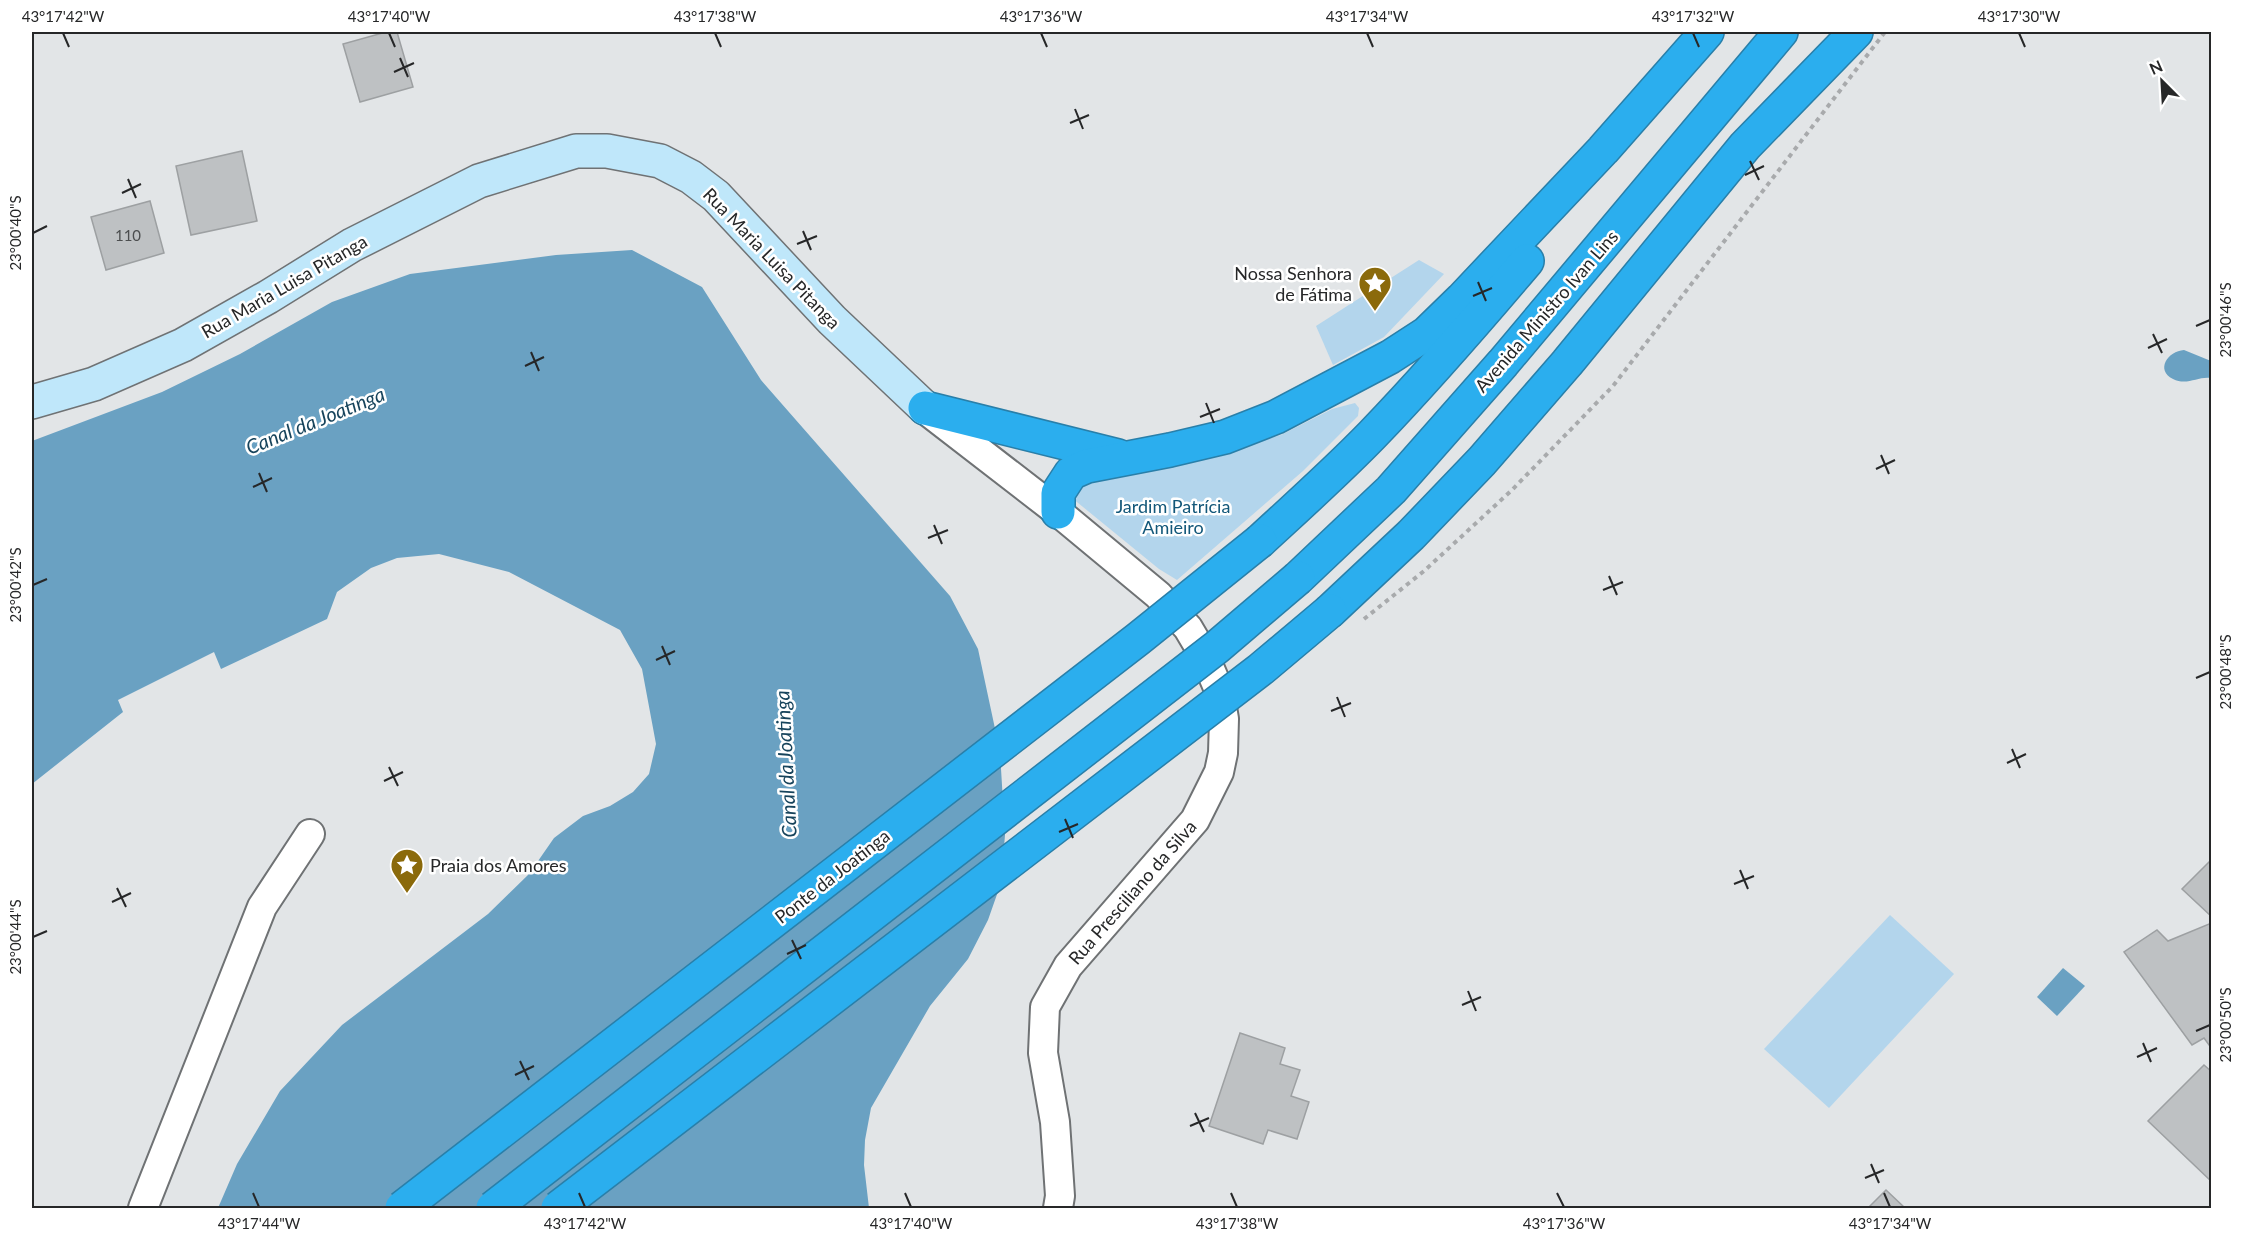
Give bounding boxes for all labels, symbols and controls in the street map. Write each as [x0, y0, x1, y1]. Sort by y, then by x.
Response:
text: 43°17'42"W [22, 7, 105, 25]
text: 43°17'40"W [348, 7, 431, 25]
text: 43°17'38"W [674, 7, 757, 25]
text: 43°17'36"W [1000, 7, 1083, 25]
text: 43°17'34"W [1326, 7, 1409, 25]
text: 43°17'32"W [1652, 7, 1735, 25]
text: 43°17'30"W [1978, 7, 2061, 25]
north arrow [2132, 51, 2192, 111]
text: N [2146, 56, 2165, 78]
street label: Rua Maria Luisa Pitanga [699, 183, 845, 333]
text: 23°00'40"S [6, 195, 24, 271]
street label: Avenida Ministro Ivan Lins [1470, 225, 1622, 396]
house number: 110 [115, 226, 141, 244]
street label: Rua Maria Luisa Pitanga [197, 230, 371, 342]
place label: Nossa Senhora de Fátima [1234, 262, 1352, 305]
place icon: Nossa Senhora de Fátima [1357, 265, 1393, 312]
text: 23°00'46"S [2216, 282, 2234, 358]
water label: Canal da Joatinga [242, 381, 388, 459]
park label: Jardim Patrícia Amieiro [1116, 495, 1230, 538]
text: 23°00'42"S [6, 547, 24, 623]
text: 23°00'48"S [2216, 634, 2234, 710]
water label: Canal da Joatinga [769, 690, 801, 838]
street label: Rua Presciliano da Silva [1063, 815, 1201, 969]
street label: Ponte da Joatinga [770, 824, 894, 928]
place icon: Praia dos Amores [389, 847, 425, 894]
place label: Praia dos Amores [430, 854, 567, 876]
text: 23°00'44"S [6, 899, 24, 975]
text: 23°00'50"S [2216, 987, 2234, 1063]
text: 43°17'44"W [218, 1214, 301, 1232]
text: 43°17'42"W [544, 1214, 627, 1232]
text: 43°17'40"W [870, 1214, 953, 1232]
text: 43°17'38"W [1196, 1214, 1279, 1232]
text: 43°17'36"W [1523, 1214, 1606, 1232]
text: 43°17'34"W [1849, 1214, 1932, 1232]

